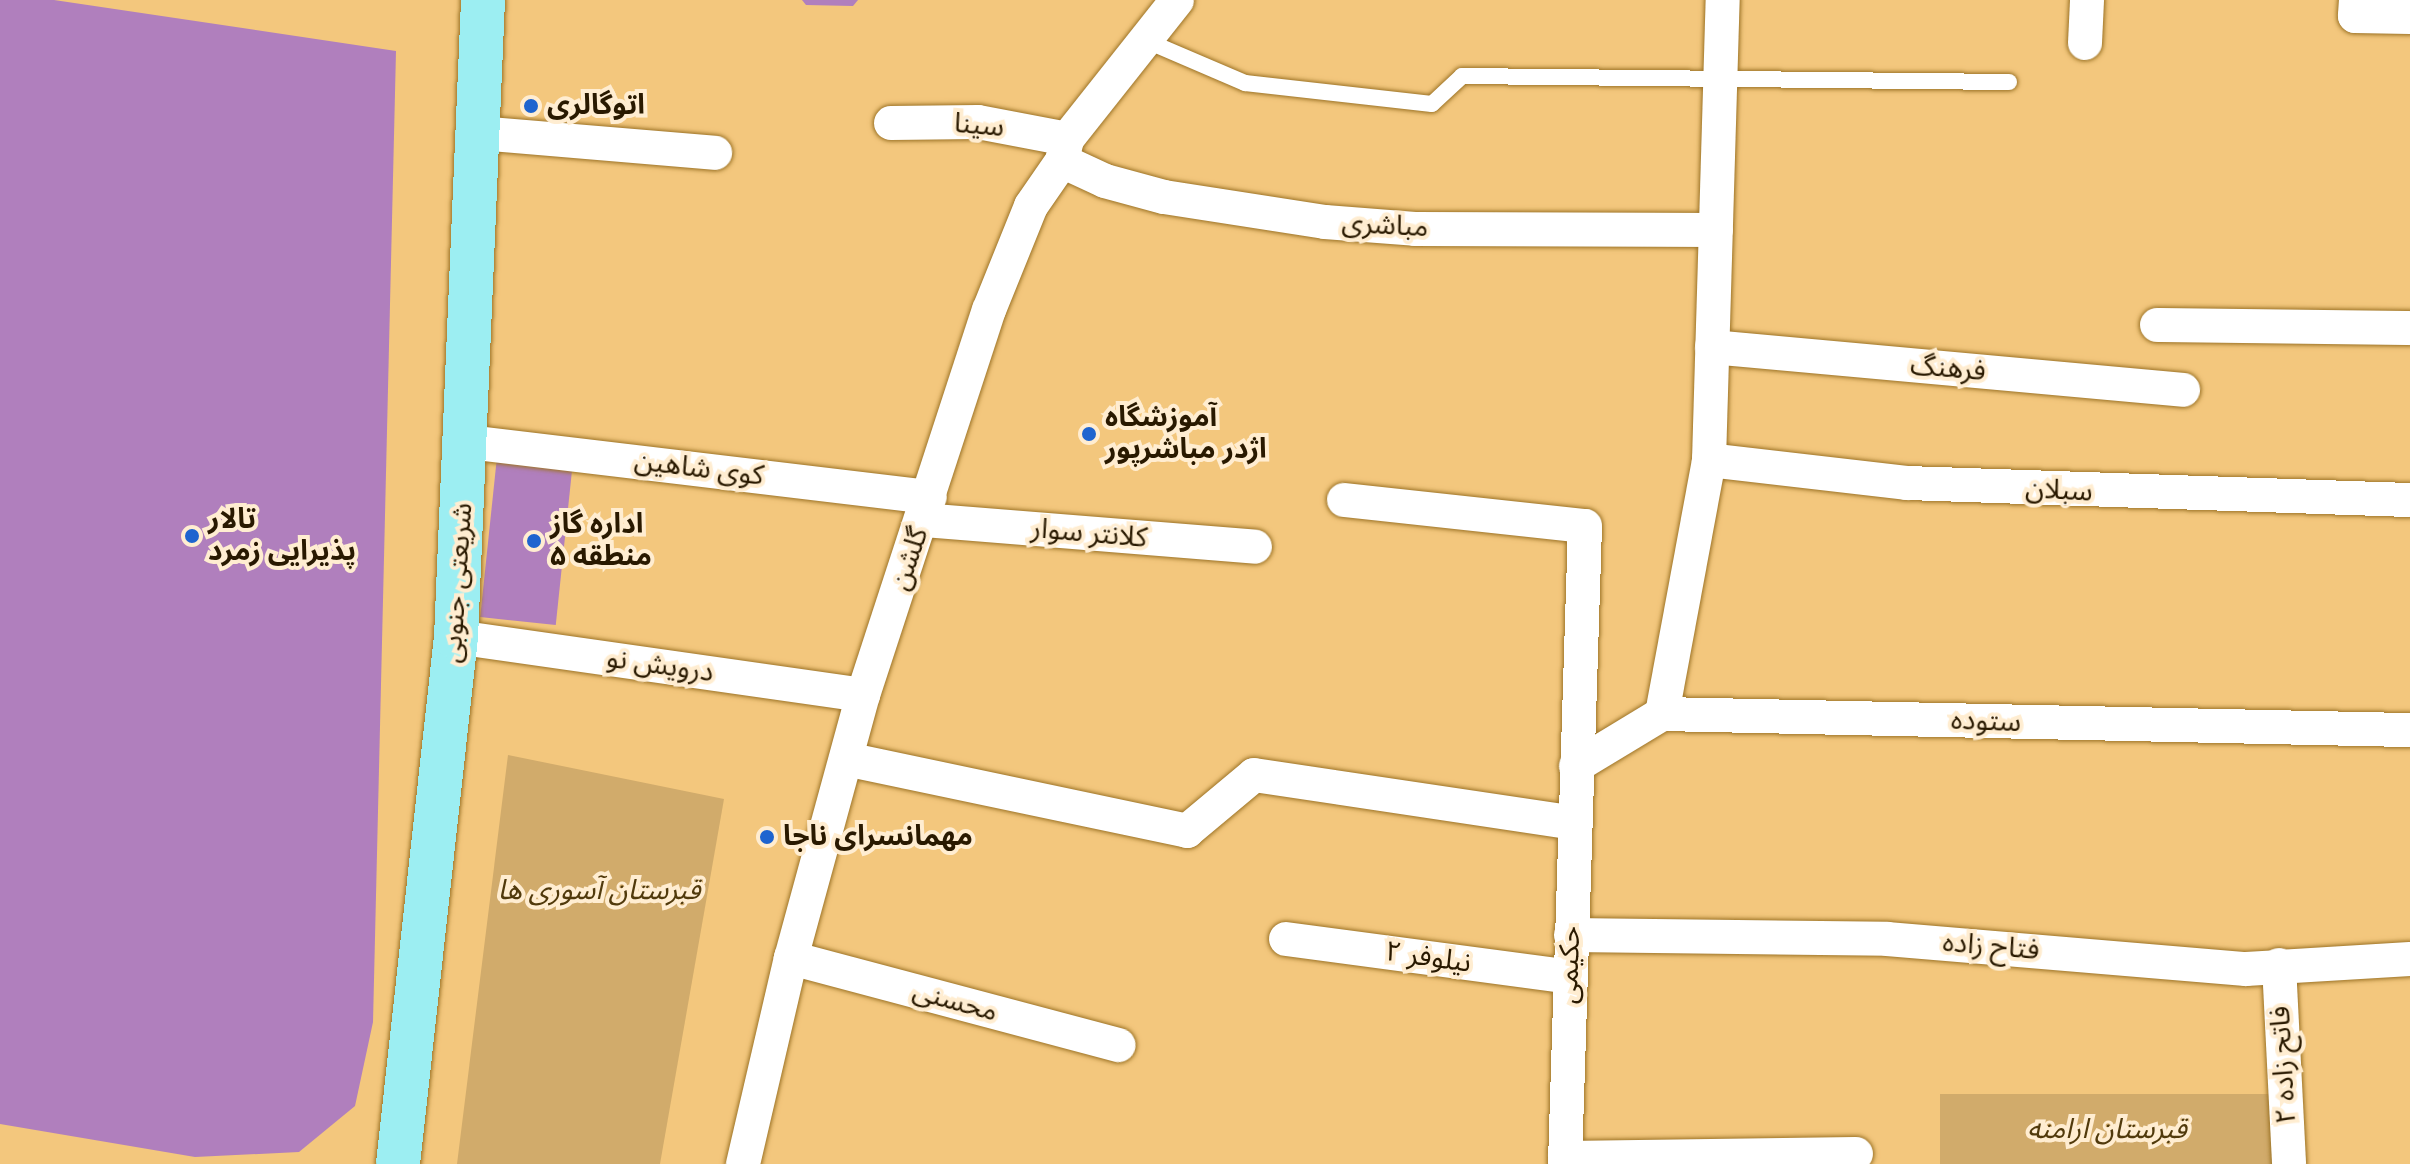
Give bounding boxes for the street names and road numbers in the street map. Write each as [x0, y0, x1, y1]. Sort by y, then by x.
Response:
street label: سینا [953, 107, 1005, 145]
street label: مباشری [1341, 207, 1429, 245]
street label: فرهنگ [1909, 349, 1987, 389]
street label: کوی شاهین [632, 444, 766, 494]
street label: سبلان [2024, 472, 2094, 510]
street label: شریعتی جنوبی [436, 502, 480, 664]
street label: کلانتر سوار [1030, 512, 1148, 556]
street label: گلشن [884, 523, 936, 595]
street label: درویش نو [604, 642, 716, 690]
street label: ستوده [1950, 704, 2022, 740]
street label: حکیمی [1552, 925, 1588, 1005]
street label: فتاح زاده [1941, 926, 2041, 968]
street label: نیلوفر ۲ [1383, 935, 1473, 981]
street label: محسنی [909, 975, 1001, 1029]
street label: فاتح زاده ۲ [2264, 1005, 2304, 1125]

